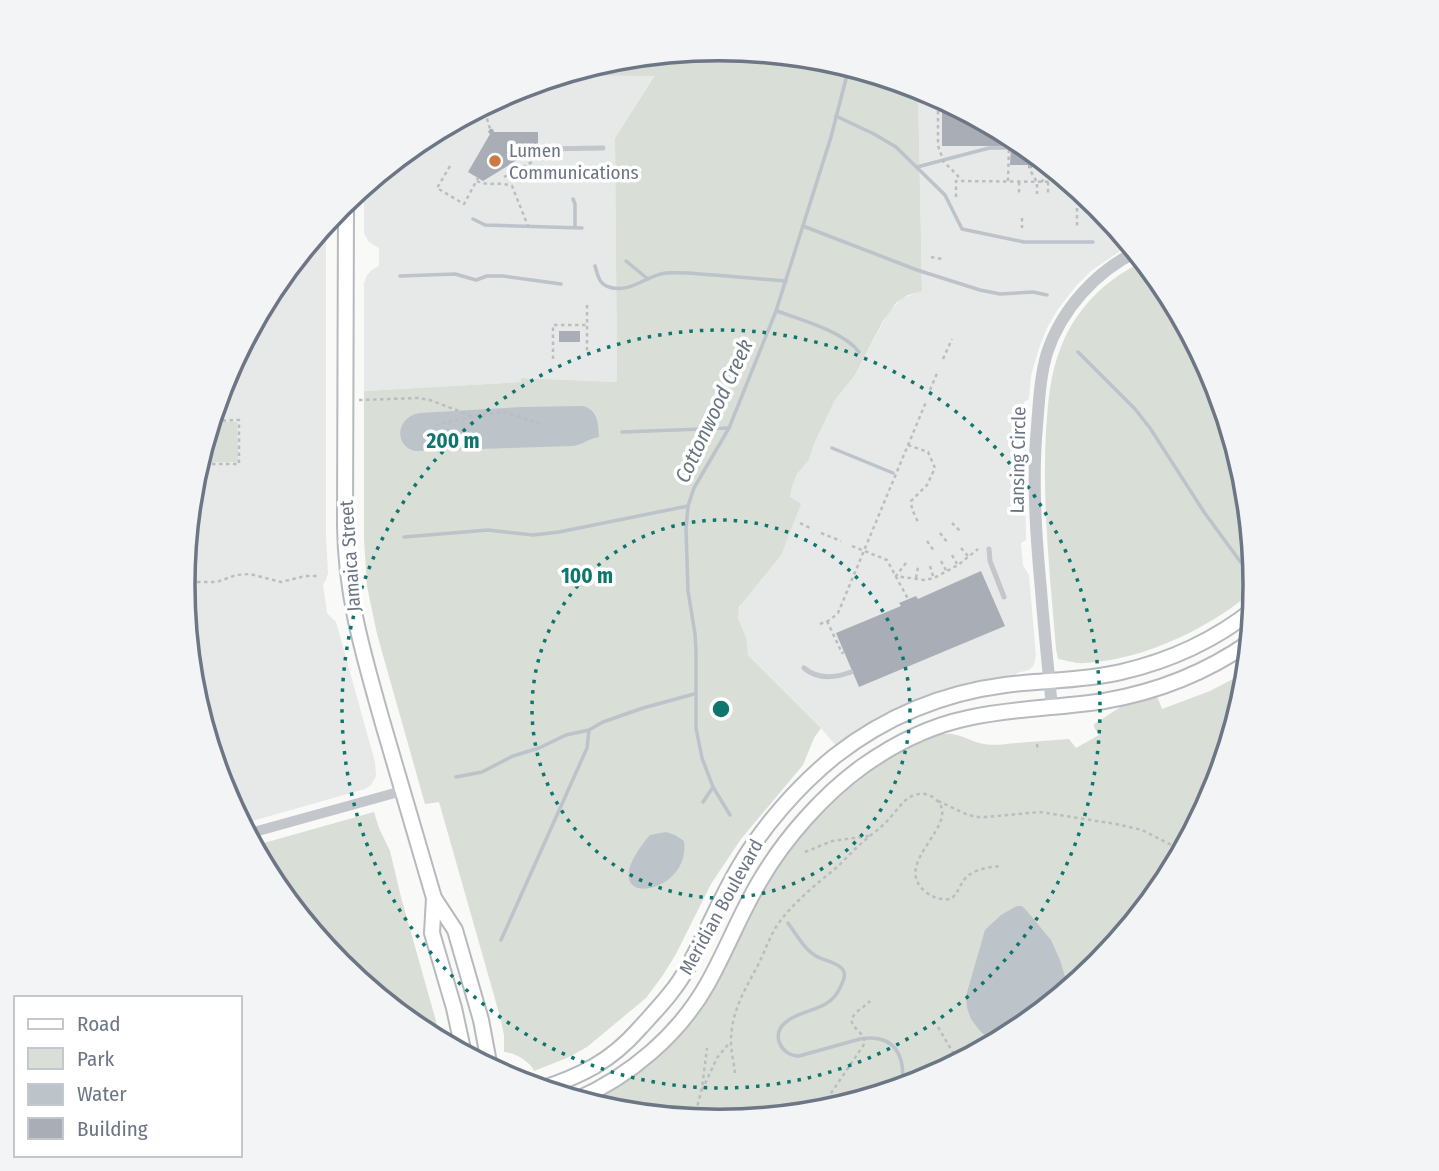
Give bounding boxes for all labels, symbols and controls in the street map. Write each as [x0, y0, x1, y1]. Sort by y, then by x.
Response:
place label: Lumen Communications [509, 139, 639, 184]
marker: Lumen Communications [487, 153, 503, 169]
water label: Cottonwood Creek [669, 335, 759, 487]
street label: Lansing Circle [1006, 406, 1030, 514]
text: 200 m [425, 428, 480, 454]
street label: Jamaica Street [335, 499, 365, 612]
text: 100 m [561, 563, 613, 589]
centre of rings [709, 697, 733, 721]
street label: Meridian Boulevard [674, 835, 768, 979]
legend [14, 996, 242, 1157]
text: Road [77, 1011, 121, 1037]
text: Park [77, 1046, 115, 1072]
text: Water [77, 1081, 127, 1107]
text: Building [77, 1116, 148, 1142]

